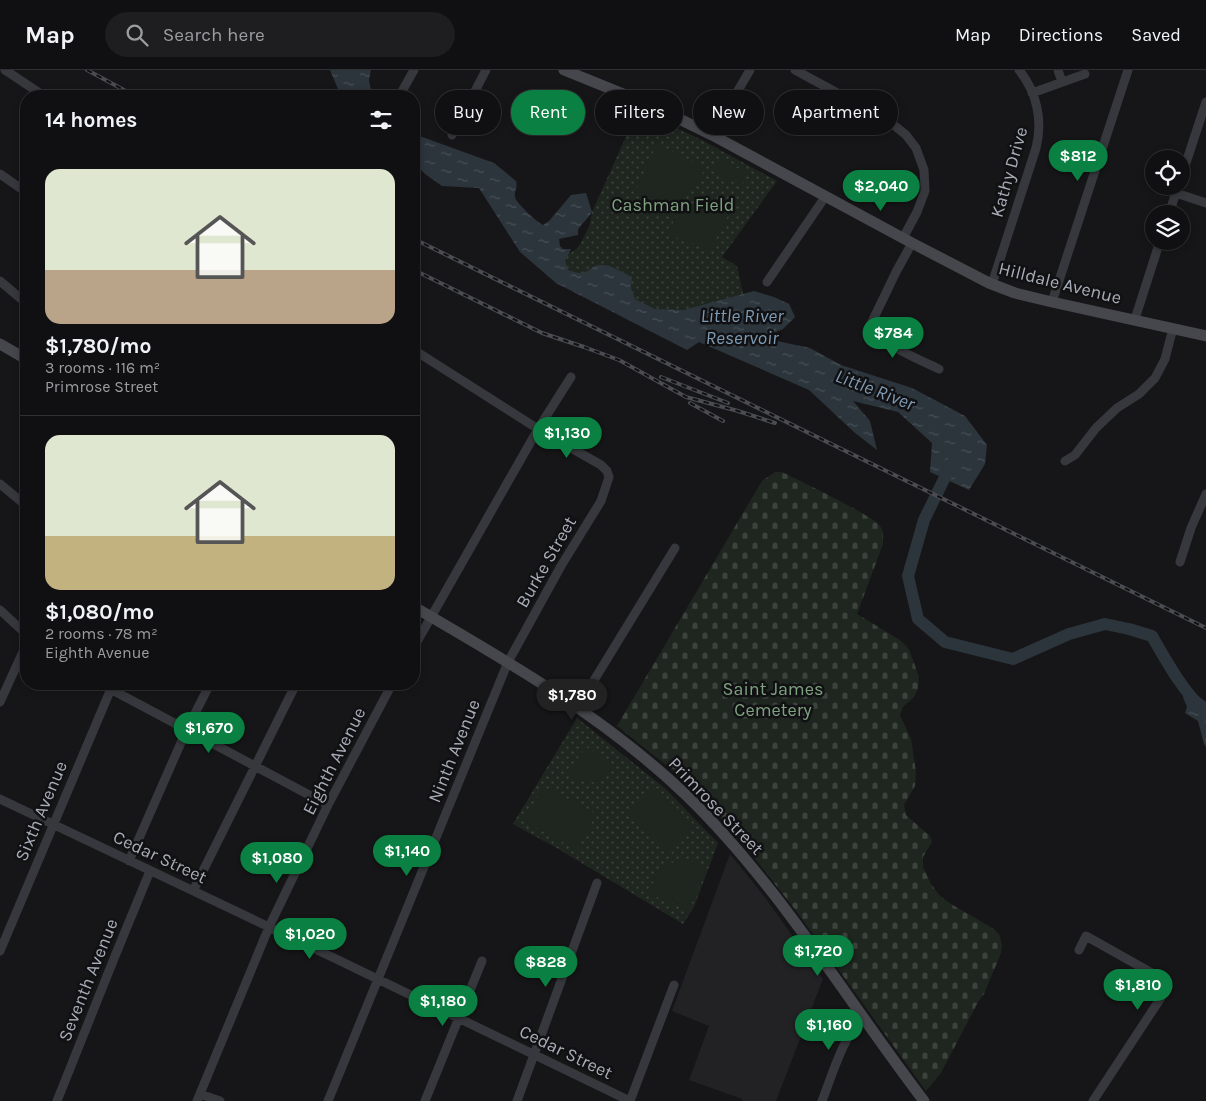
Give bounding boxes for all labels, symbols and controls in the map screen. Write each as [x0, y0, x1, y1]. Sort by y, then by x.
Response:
search box [105, 12, 455, 57]
text: Map [25, 21, 75, 49]
icon: search [123, 21, 151, 49]
text: Search here [163, 24, 265, 46]
text: Map [955, 24, 991, 46]
text: Directions [1019, 24, 1103, 46]
text: Saved [1131, 24, 1181, 46]
chip: Buy [435, 90, 501, 135]
chip: Rent [511, 90, 585, 135]
chip: Filters [595, 90, 683, 135]
chip: New [693, 90, 764, 135]
chip: Apartment [774, 90, 898, 135]
icon: filters [367, 106, 395, 134]
text: 14 homes [45, 108, 137, 132]
street label: Kathy Drive [986, 124, 1032, 220]
pin: $812 [1048, 140, 1108, 182]
text: $812 [1060, 146, 1096, 165]
map controls [1145, 150, 1190, 250]
button: locate [1145, 150, 1190, 195]
pin: $2,040 [840, 170, 922, 212]
text: $2,040 [854, 176, 908, 195]
park label: Cashman Field [612, 194, 734, 216]
icon: home [175, 202, 265, 292]
button: layers [1145, 205, 1190, 250]
street label: Hilldale Avenue [996, 257, 1124, 309]
water label: Little River Reservoir [700, 305, 785, 349]
pin: $784 [863, 316, 923, 359]
text: $784 [874, 323, 912, 342]
text: $1,780/mo [45, 334, 151, 358]
text: 3 rooms · 116 m² [45, 358, 160, 377]
water label: Little River [832, 365, 919, 416]
text: Primrose Street [45, 377, 158, 396]
pin: $1,130 [526, 416, 608, 459]
text: $1,130 [544, 423, 590, 442]
icon: home [175, 467, 265, 557]
street label: Burke Street [511, 512, 581, 612]
text: $1,080/mo [45, 600, 154, 624]
text: 2 rooms · 78 m² [45, 624, 158, 643]
text: Eighth Avenue [45, 643, 150, 662]
pin: $1,780 [531, 678, 613, 721]
park label: Saint James Cemetery [723, 678, 823, 721]
text: $1,780 [547, 685, 597, 704]
street label: Ninth Avenue [423, 696, 485, 806]
street label: Eighth Avenue [297, 704, 371, 818]
pin: $1,670 [168, 712, 250, 754]
text: $1,670 [185, 718, 233, 737]
street label: Primrose Street [664, 753, 768, 860]
street label: Sixth Avenue [10, 758, 72, 864]
street label: Cedar Street [110, 826, 211, 888]
pin: $1,140 [366, 834, 448, 877]
text: $1,140 [384, 841, 430, 860]
pin: $1,080 [236, 842, 318, 884]
text: $1,080 [251, 848, 303, 867]
street label: Seventh Avenue [53, 915, 123, 1045]
pin: $1,020 [269, 918, 351, 960]
text: $1,020 [285, 924, 335, 943]
pin: $1,720 [777, 934, 859, 977]
text: $1,720 [794, 941, 842, 960]
pin: $828 [516, 946, 576, 988]
text: $828 [525, 952, 567, 971]
pin: $1,810 [1097, 968, 1179, 1011]
text: $1,810 [1115, 975, 1161, 994]
pin: $1,180 [402, 984, 484, 1027]
text: $1,180 [420, 991, 466, 1010]
pin: $1,160 [788, 1008, 870, 1051]
text: $1,160 [806, 1015, 852, 1034]
street label: Cedar Street [516, 1020, 616, 1084]

